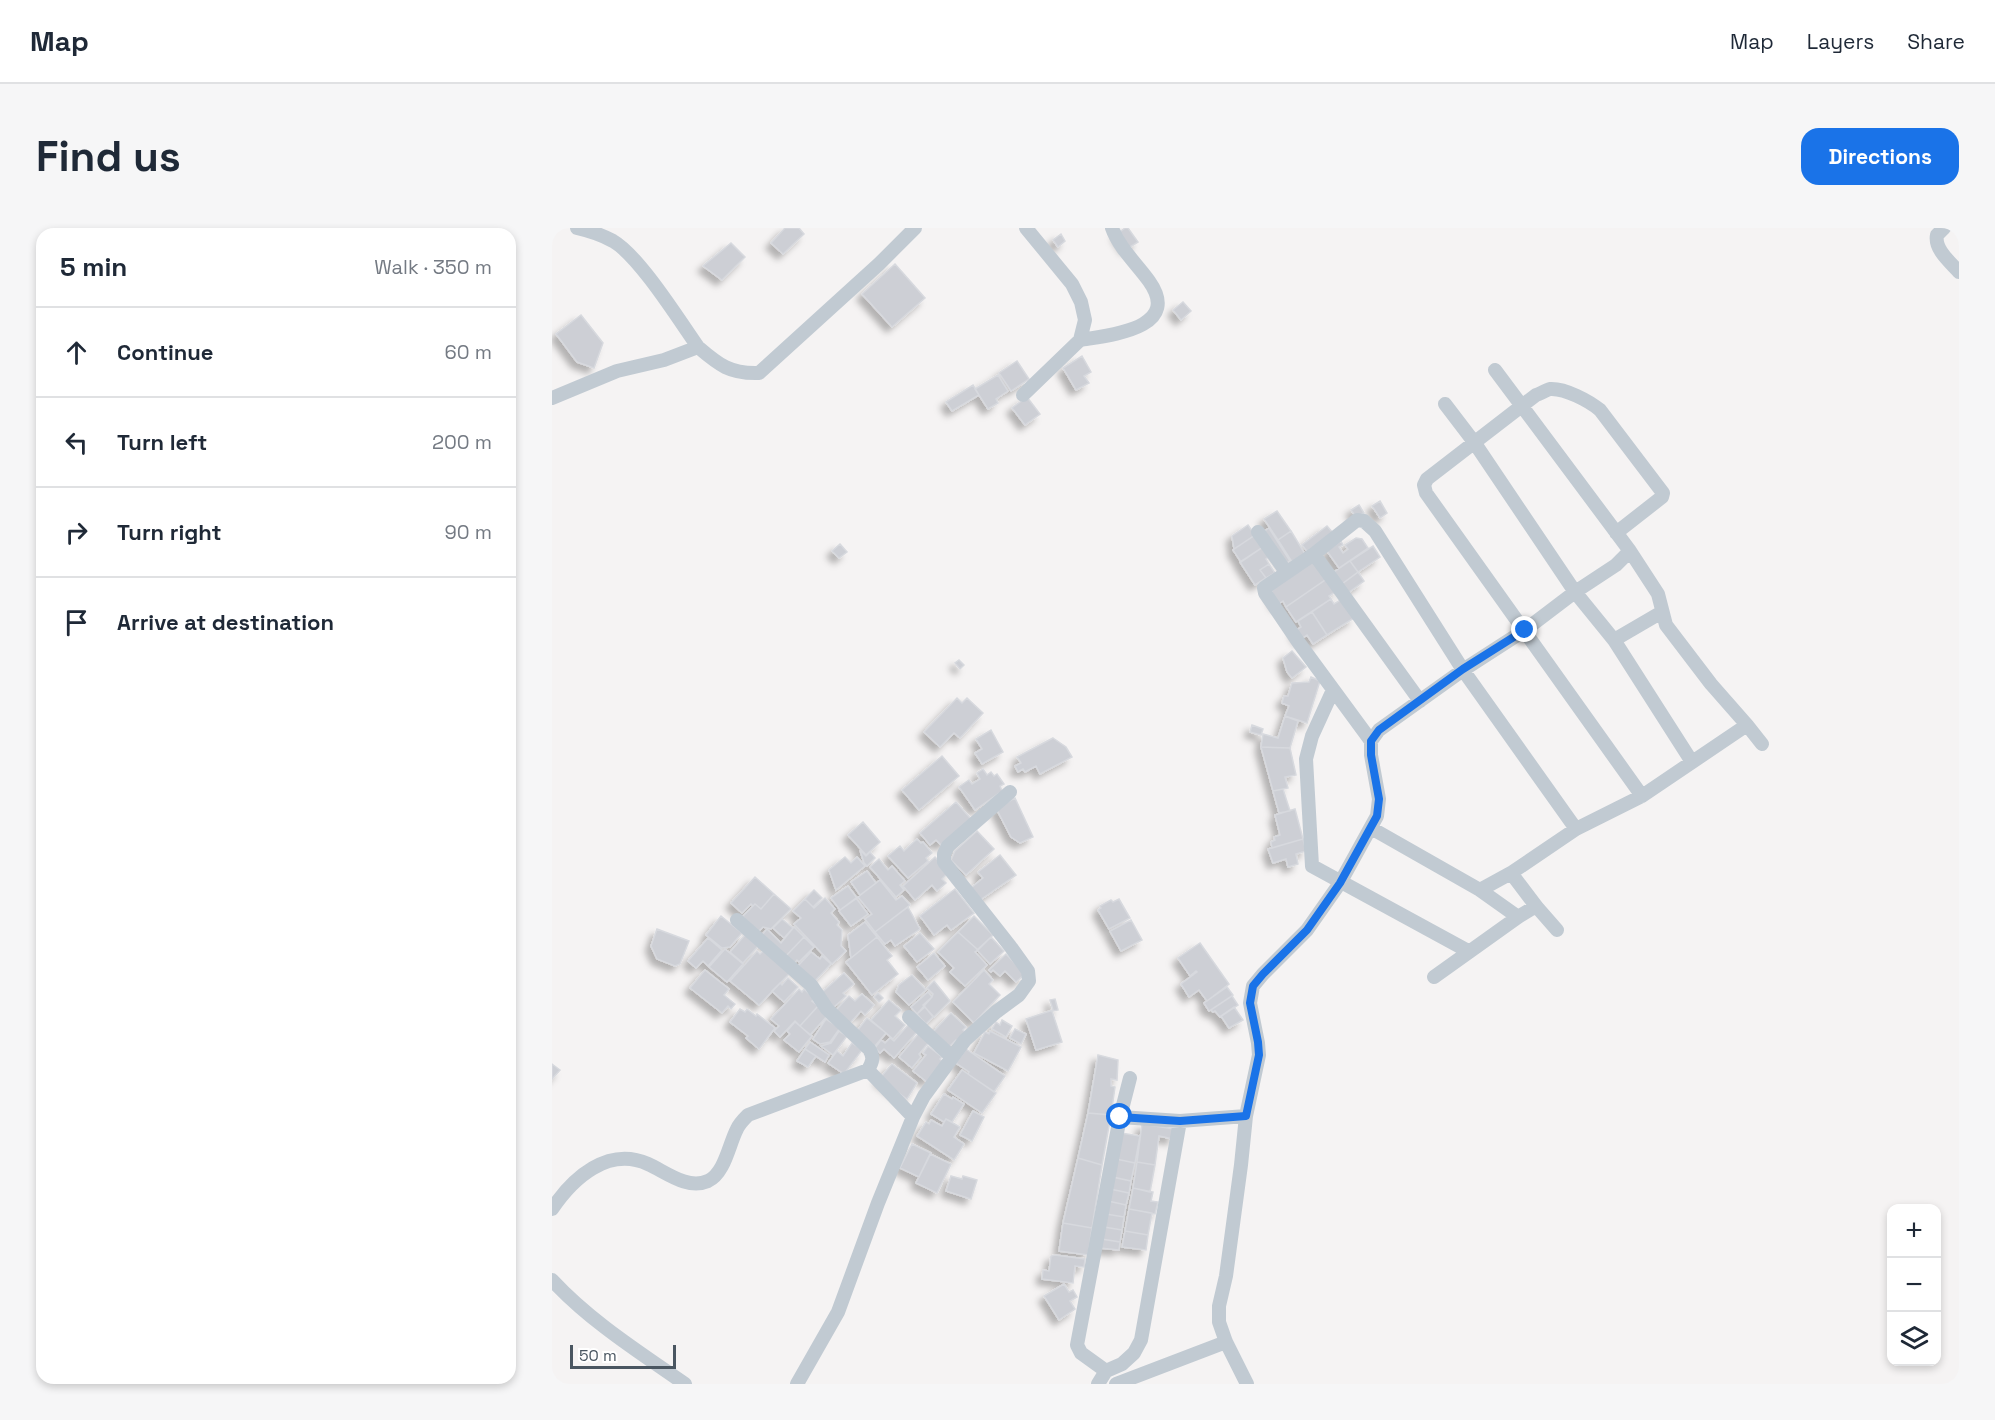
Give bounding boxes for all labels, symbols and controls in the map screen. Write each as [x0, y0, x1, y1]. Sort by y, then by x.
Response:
text: Map [30, 23, 89, 59]
text: Map [1730, 28, 1774, 55]
text: Layers [1807, 28, 1874, 55]
text: Share [1907, 28, 1965, 55]
button: Directions [1801, 128, 1959, 185]
text: Find us [36, 130, 181, 183]
text: 5 min [60, 250, 127, 284]
text: Walk · 350 m [374, 254, 492, 280]
icon: ahead [60, 336, 93, 369]
text: Continue [117, 338, 213, 366]
text: 60 m [445, 339, 492, 365]
icon: left [60, 426, 93, 459]
text: Turn left [117, 428, 207, 456]
text: 200 m [432, 429, 492, 455]
icon: right [60, 516, 93, 549]
text: Turn right [117, 518, 222, 546]
text: 90 m [445, 519, 492, 545]
icon: arrive [60, 606, 93, 639]
text: Arrive at destination [117, 608, 334, 636]
route end [1511, 616, 1537, 642]
route start [1106, 1103, 1132, 1129]
map controls [1887, 1204, 1941, 1366]
button: + [1887, 1204, 1941, 1258]
button: − [1887, 1258, 1941, 1312]
button: layers [1887, 1312, 1941, 1366]
scale bar [570, 1342, 676, 1370]
text: 50 m [579, 1345, 617, 1366]

